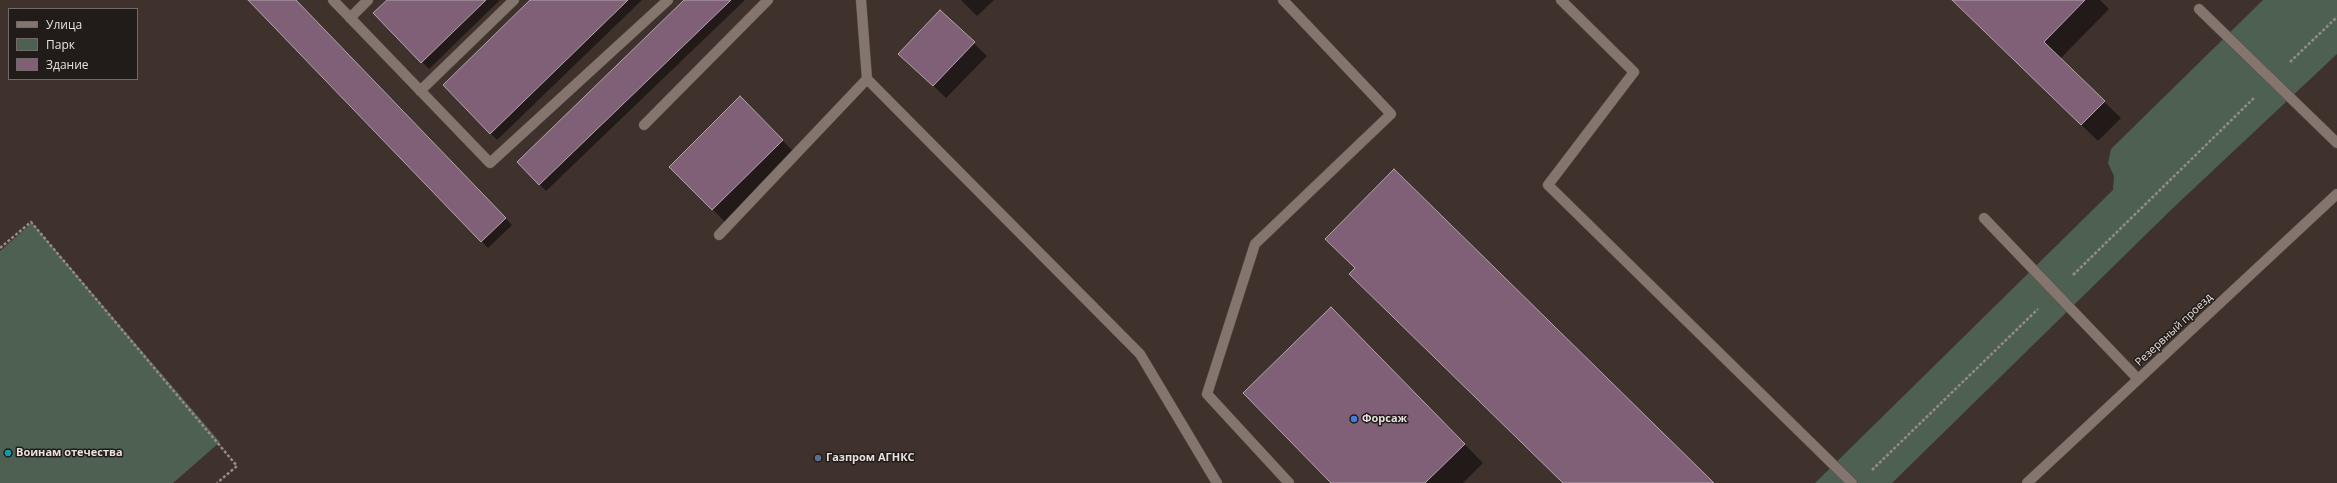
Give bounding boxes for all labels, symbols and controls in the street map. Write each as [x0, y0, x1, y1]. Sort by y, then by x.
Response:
legend [8, 8, 138, 80]
text: Улица [46, 16, 82, 33]
text: Парк [46, 36, 75, 53]
text: Здание [46, 56, 89, 73]
street label: Резервный проезд [2133, 291, 2215, 369]
place label: Форсаж [1362, 412, 1407, 426]
marker: Форсаж [1349, 414, 1359, 424]
place label: Воинам отечества [16, 446, 123, 460]
marker: Воинам отечества [3, 448, 13, 458]
place label: Газпром АГНКС [826, 451, 915, 465]
marker: Газпром АГНКС [813, 453, 823, 463]

